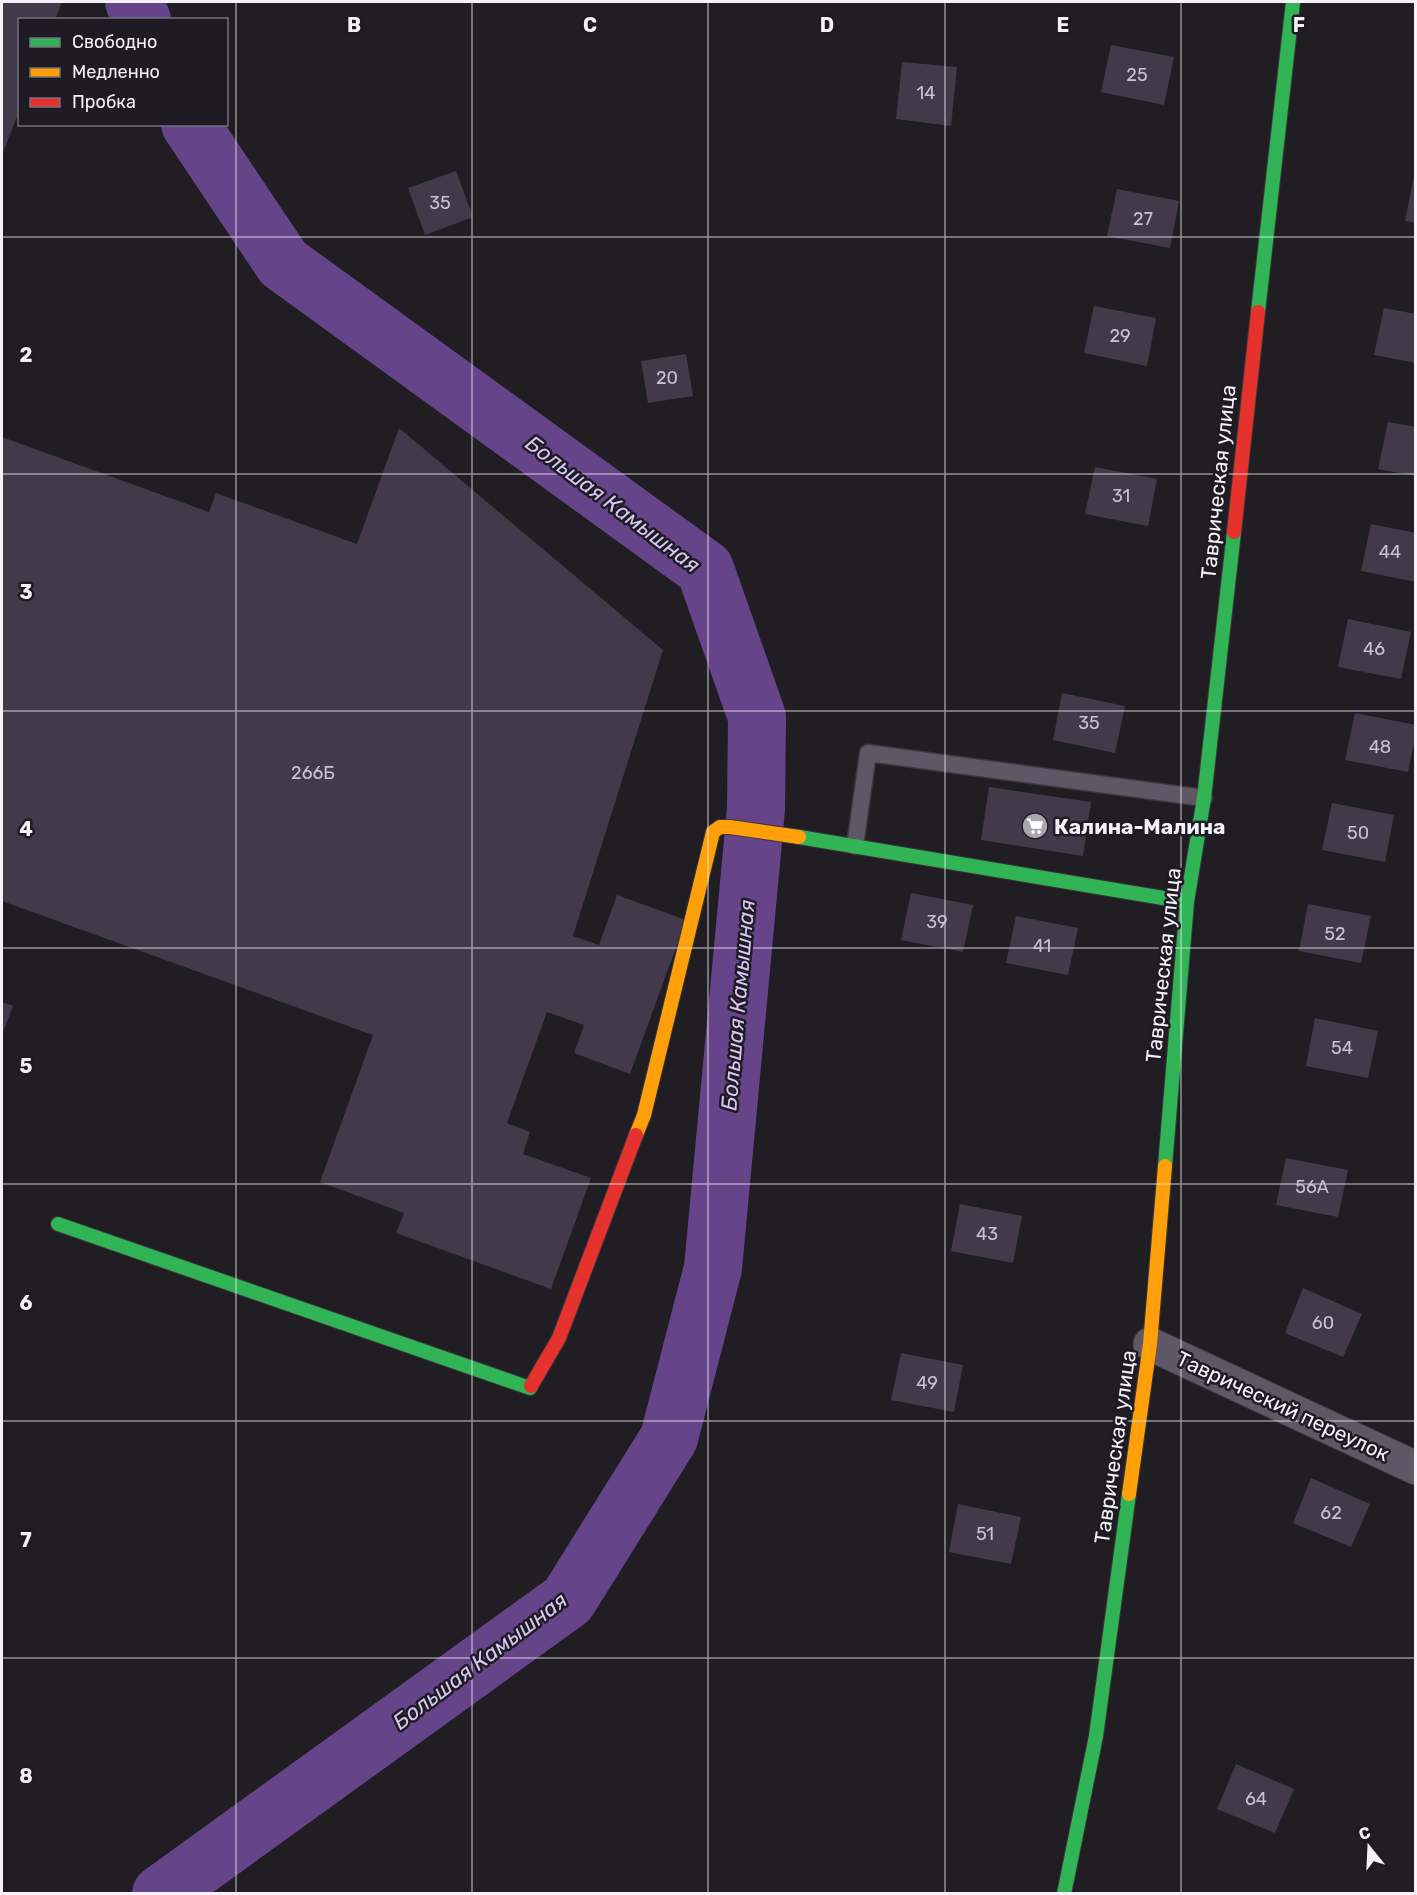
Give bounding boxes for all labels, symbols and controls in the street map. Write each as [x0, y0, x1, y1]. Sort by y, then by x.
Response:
text: B [347, 13, 361, 37]
text: C [583, 13, 597, 37]
text: D [820, 13, 834, 37]
text: E [1057, 13, 1069, 37]
text: F [1293, 13, 1305, 37]
legend [18, 18, 228, 126]
text: Свободно [72, 31, 157, 53]
text: Медленно [72, 61, 160, 83]
house number: 25 [1126, 64, 1148, 86]
house number: 14 [917, 82, 935, 104]
text: Пробка [72, 91, 136, 113]
house number: 35 [429, 192, 451, 214]
house number: 27 [1133, 208, 1153, 230]
house number: 29 [1109, 325, 1131, 347]
text: 2 [20, 343, 33, 367]
house number: 20 [656, 367, 678, 389]
street label: Таврическая улица [1195, 383, 1241, 581]
water label: Большая Камышная [520, 430, 706, 578]
house number: 31 [1112, 485, 1130, 507]
house number: 44 [1379, 541, 1401, 563]
text: 3 [19, 580, 33, 604]
house number: 46 [1363, 638, 1385, 660]
house number: 35 [1078, 712, 1100, 734]
house number: 48 [1369, 736, 1391, 758]
house number: 266Б [291, 762, 335, 784]
supermarket icon: Калина-Малина [1020, 811, 1050, 841]
place label: Калина-Малина [1054, 814, 1225, 839]
text: 4 [19, 817, 33, 841]
house number: 50 [1347, 822, 1369, 844]
street label: Таврическая улица [1140, 866, 1186, 1064]
water label: Большая Камышная [715, 899, 761, 1111]
house number: 39 [926, 911, 948, 933]
house number: 52 [1324, 923, 1346, 945]
house number: 41 [1033, 935, 1051, 957]
house number: 54 [1331, 1037, 1353, 1059]
text: 5 [20, 1054, 33, 1078]
house number: 56А [1295, 1176, 1329, 1198]
house number: 43 [976, 1223, 998, 1245]
text: 6 [19, 1291, 33, 1315]
house number: 60 [1312, 1312, 1334, 1334]
street label: Таврический переулок [1173, 1346, 1393, 1466]
street label: Таврическая улица [1089, 1348, 1141, 1546]
house number: 49 [916, 1372, 938, 1394]
house number: 62 [1320, 1502, 1342, 1524]
house number: 51 [976, 1523, 994, 1545]
text: 7 [20, 1528, 32, 1552]
water label: Большая Камышная [387, 1587, 573, 1735]
text: 8 [19, 1764, 33, 1788]
house number: 64 [1245, 1788, 1267, 1810]
north arrow [1339, 1817, 1399, 1877]
text: С [1356, 1822, 1373, 1844]

